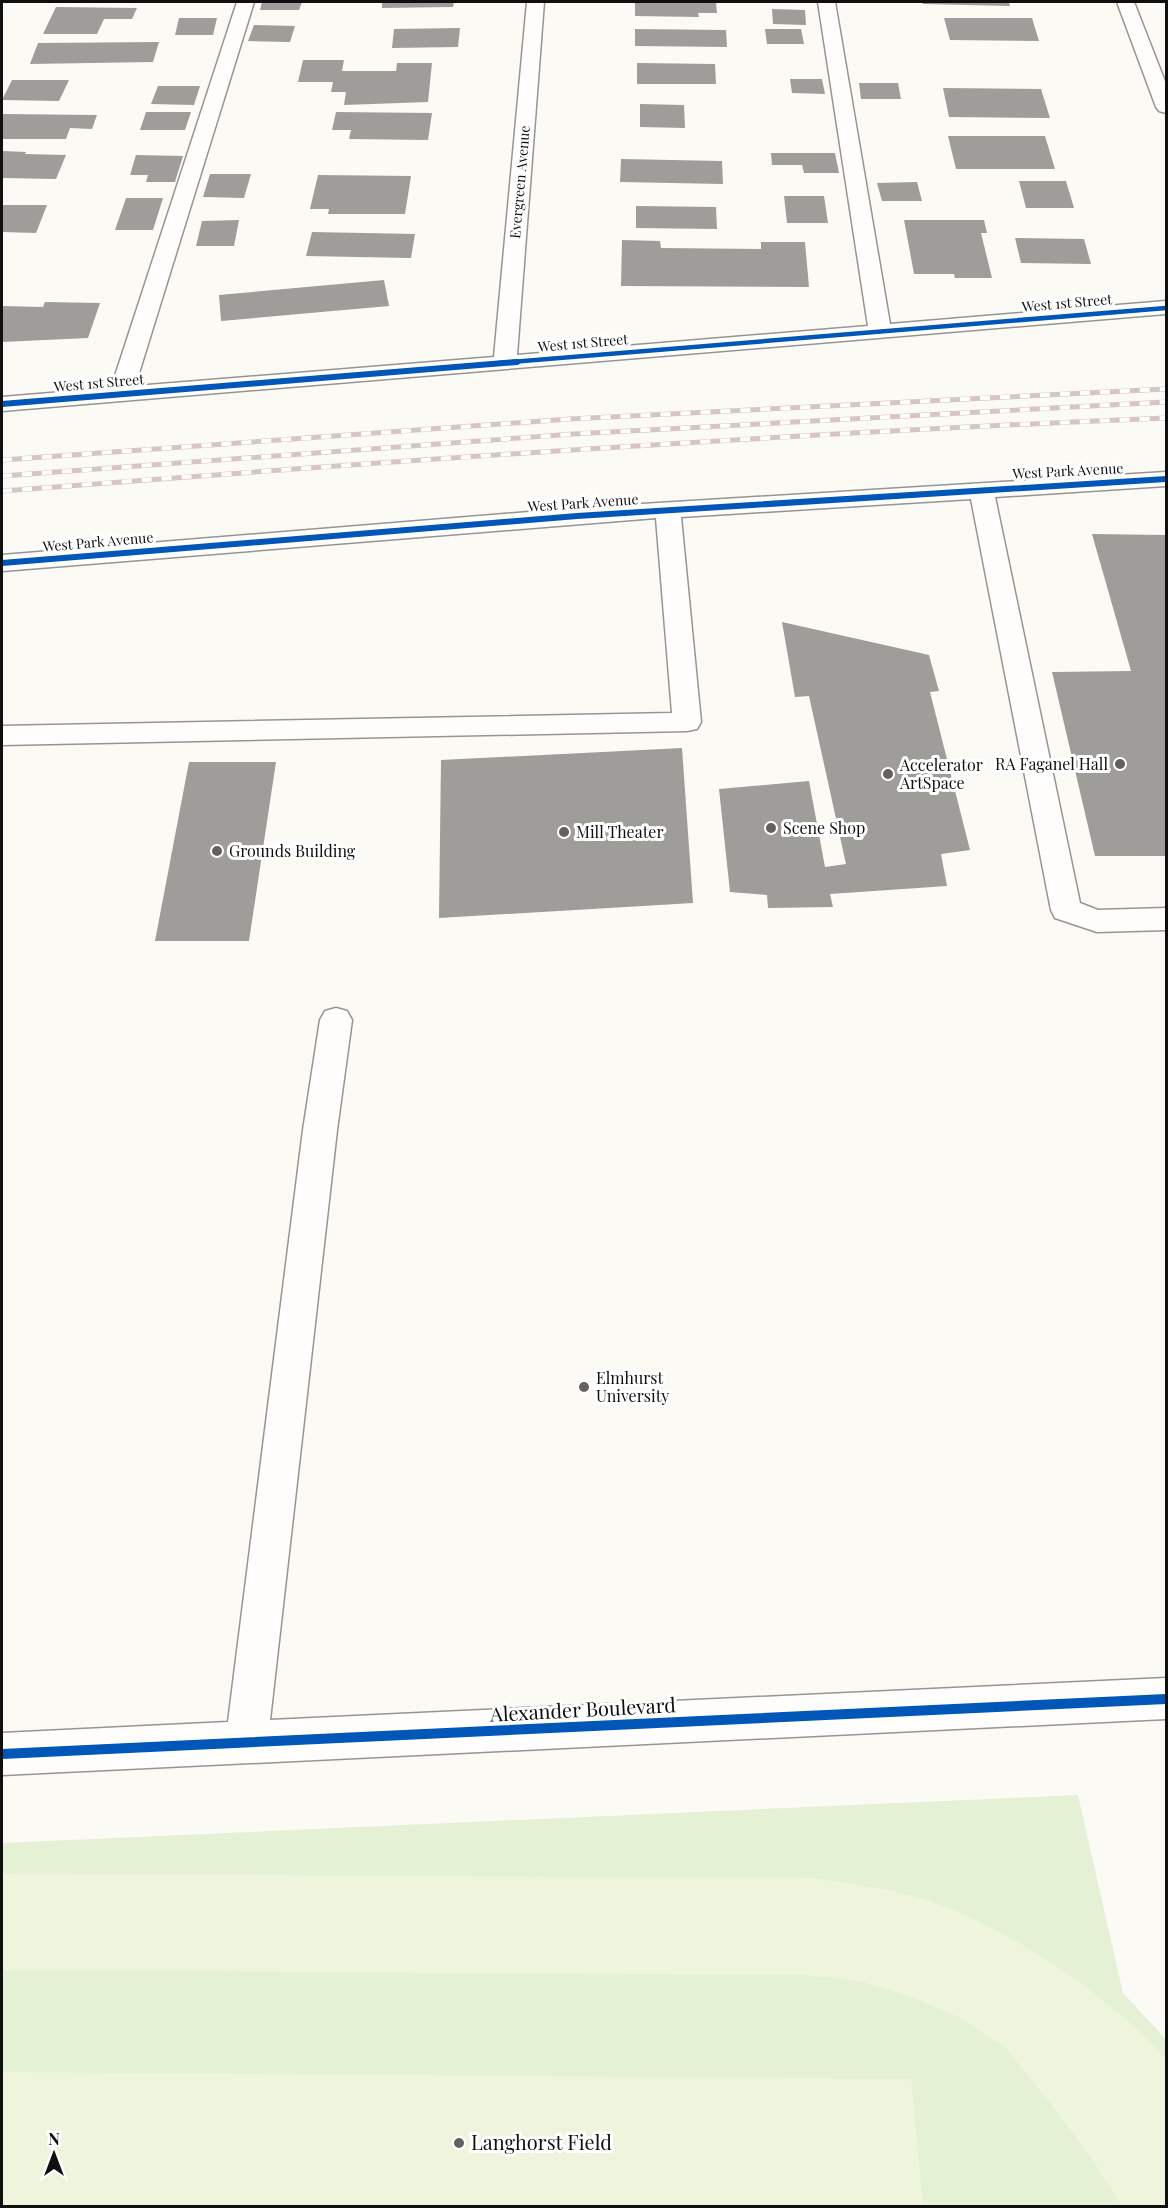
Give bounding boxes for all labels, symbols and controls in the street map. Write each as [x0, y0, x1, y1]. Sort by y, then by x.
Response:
street label: Evergreen Avenue [505, 125, 534, 239]
street label: West 1st Street [1020, 289, 1114, 316]
street label: West 1st Street [536, 329, 630, 356]
street label: West 1st Street [52, 369, 146, 396]
street label: West Park Avenue [1011, 458, 1124, 483]
street label: West Park Avenue [526, 489, 639, 516]
street label: West Park Avenue [41, 527, 154, 556]
place label: RA Faganel Hall [995, 753, 1108, 774]
place label: Accelerator ArtSpace [899, 754, 983, 793]
marker: RA Faganel Hall [1113, 757, 1127, 771]
marker: Accelerator ArtSpace [881, 767, 895, 781]
place label: Scene Shop [783, 817, 865, 838]
place label: Mill Theater [576, 821, 664, 842]
marker: Scene Shop [764, 821, 778, 835]
marker: Mill Theater [557, 825, 571, 839]
place label: Grounds Building [229, 840, 356, 861]
marker: Grounds Building [210, 844, 224, 858]
place label: Elmhurst University [596, 1367, 669, 1406]
marker: Elmhurst University [577, 1380, 591, 1394]
street label: Alexander Boulevard [488, 1690, 677, 1727]
north arrow [24, 2124, 84, 2184]
text: N [48, 2128, 60, 2149]
place label: Langhorst Field [471, 2128, 612, 2155]
marker: Langhorst Field [452, 2136, 466, 2150]

